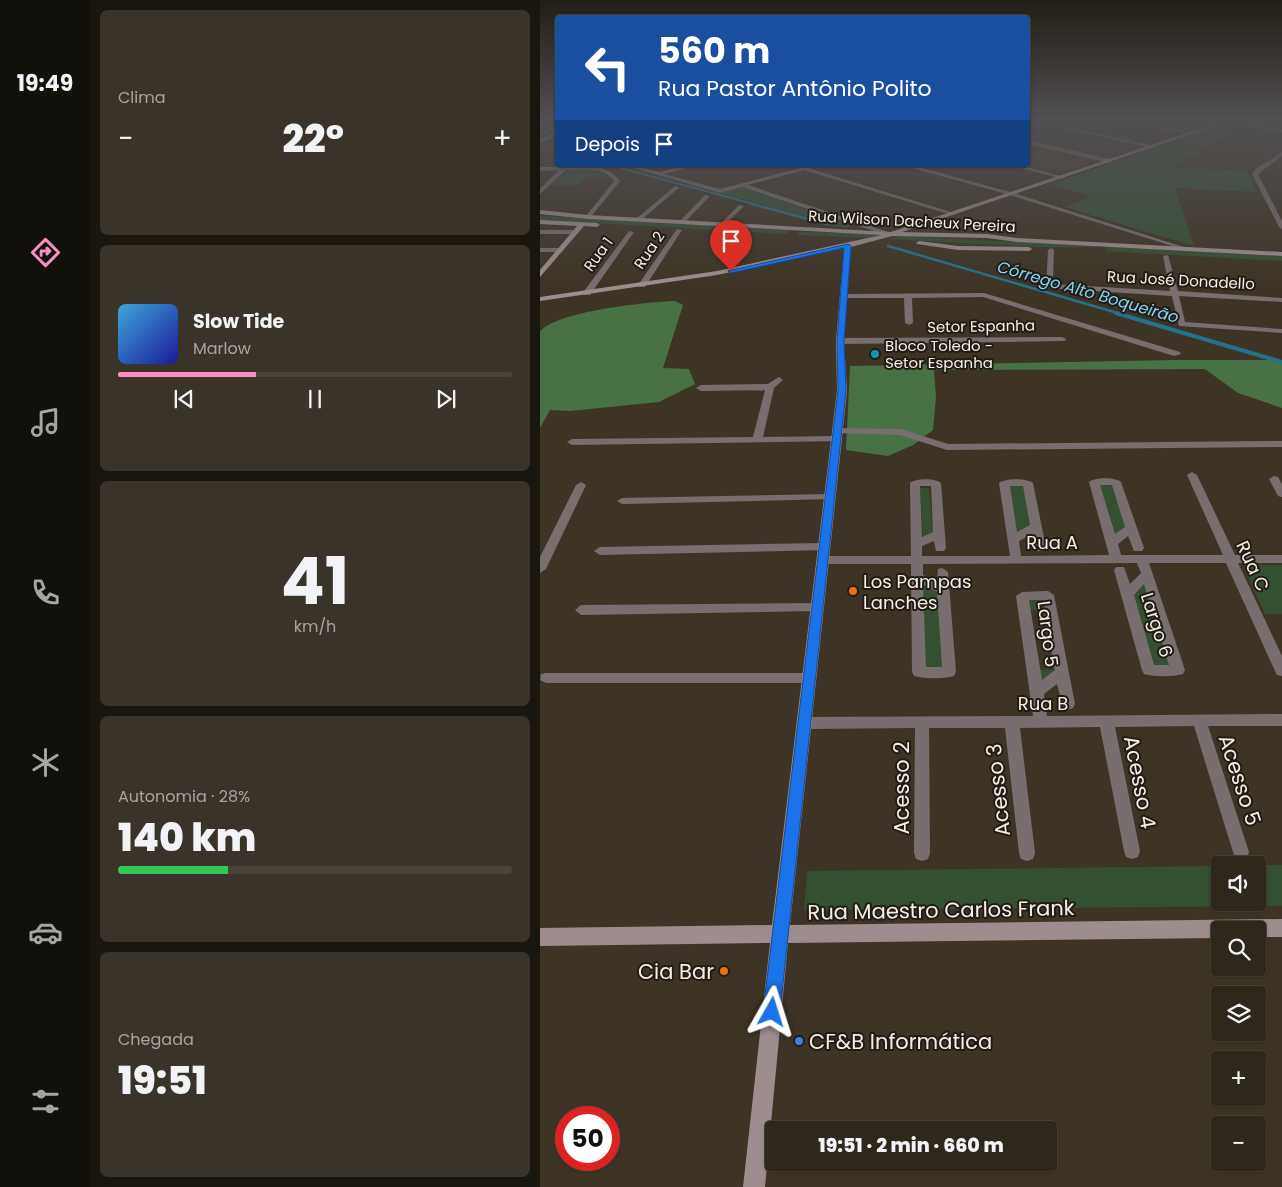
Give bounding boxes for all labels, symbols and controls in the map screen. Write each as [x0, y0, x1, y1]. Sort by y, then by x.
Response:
text: 560 m [658, 26, 770, 75]
icon: left [575, 35, 640, 100]
text: 19:49 [17, 68, 73, 99]
text: Rua Pastor Antônio Polito [658, 73, 932, 104]
text: Clima [118, 86, 166, 109]
text: 22° [282, 112, 344, 165]
text: − [118, 119, 133, 158]
text: + [493, 119, 512, 158]
icon: arrive [650, 130, 678, 158]
text: Depois [575, 131, 640, 158]
street label: Rua Wilson Dacheux Pereira [808, 205, 1016, 237]
pin [710, 220, 752, 271]
street label: Rua 2 [629, 227, 669, 273]
icon: arrive [717, 227, 745, 255]
street label: Rua 1 [578, 233, 618, 275]
icon: directions [28, 235, 63, 270]
water label: Córrego Alto Boqueirão [995, 255, 1181, 329]
street label: Rua José Donadello [1107, 266, 1255, 294]
text: Slow Tide [193, 308, 284, 335]
street label: Setor Espanha [927, 315, 1035, 337]
place label: Bloco Toledo - Setor Espanha [885, 335, 993, 373]
text: Marlow [193, 337, 251, 360]
marker: Bloco Toledo - Setor Espanha [869, 348, 881, 360]
icon: previous [170, 385, 198, 413]
icon: pause [301, 385, 329, 413]
icon: next [432, 385, 460, 413]
icon: music [28, 405, 63, 440]
street label: Rua A [1026, 530, 1078, 555]
text: 41 [281, 536, 349, 627]
street label: Rua C [1230, 537, 1276, 595]
place label: Los Pampas Lanches [863, 569, 971, 615]
icon: phone [28, 575, 63, 610]
marker: Los Pampas Lanches [847, 585, 859, 597]
street label: Largo 6 [1135, 589, 1179, 661]
street label: Largo 5 [1032, 599, 1064, 669]
text: km/h [294, 615, 336, 638]
street label: Rua B [1018, 691, 1068, 716]
street label: Acesso 5 [1212, 731, 1268, 829]
street label: Acesso 4 [1117, 733, 1163, 831]
street label: Acesso 2 [887, 742, 916, 834]
street label: Acesso 3 [979, 742, 1017, 838]
icon: climate [28, 745, 63, 780]
text: Autonomia · 28% [118, 785, 250, 808]
text: 140 km [118, 811, 256, 864]
map controls [1211, 856, 1266, 1171]
button: sound [1211, 856, 1266, 911]
street label: Rua Maestro Carlos Frank [807, 893, 1075, 927]
icon: car [28, 915, 63, 950]
button: search [1211, 921, 1266, 976]
place label: Cia Bar [638, 957, 714, 986]
marker: Cia Bar [718, 965, 730, 977]
position arrow [745, 985, 797, 1037]
button: layers [1211, 986, 1266, 1041]
place label: CF&B Informática [809, 1027, 992, 1056]
text: Chegada [118, 1028, 194, 1051]
marker: CF&B Informática [793, 1035, 805, 1047]
button: + [1211, 1051, 1266, 1106]
text: 19:51 [118, 1054, 207, 1107]
icon: filters [28, 1084, 63, 1119]
speed limit sign: 50 [555, 1106, 620, 1171]
button: − [1211, 1116, 1266, 1171]
text: 19:51 · 2 min · 660 m [818, 1132, 1004, 1159]

